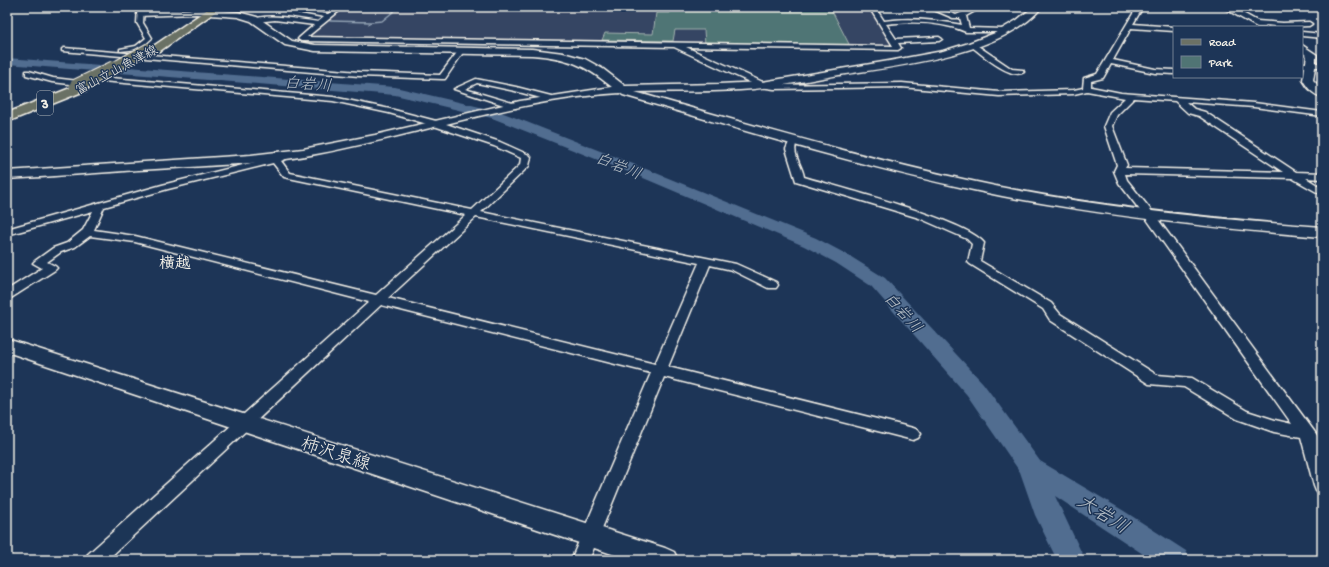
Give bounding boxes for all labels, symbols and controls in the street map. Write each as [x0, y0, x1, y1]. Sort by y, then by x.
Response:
legend [1173, 26, 1303, 78]
text: Road [1209, 37, 1236, 51]
street label: 富山立山魚津線 [73, 43, 162, 99]
text: Park [1208, 57, 1234, 71]
water label: 白岩川 [283, 74, 332, 98]
road number: 3 [37, 91, 53, 115]
water label: 白岩川 [592, 150, 644, 186]
district label: 横越 [159, 255, 191, 275]
water label: 白岩川 [878, 289, 925, 339]
street label: 柿沢泉線 [298, 433, 373, 476]
water label: 大岩川 [1072, 490, 1133, 541]

